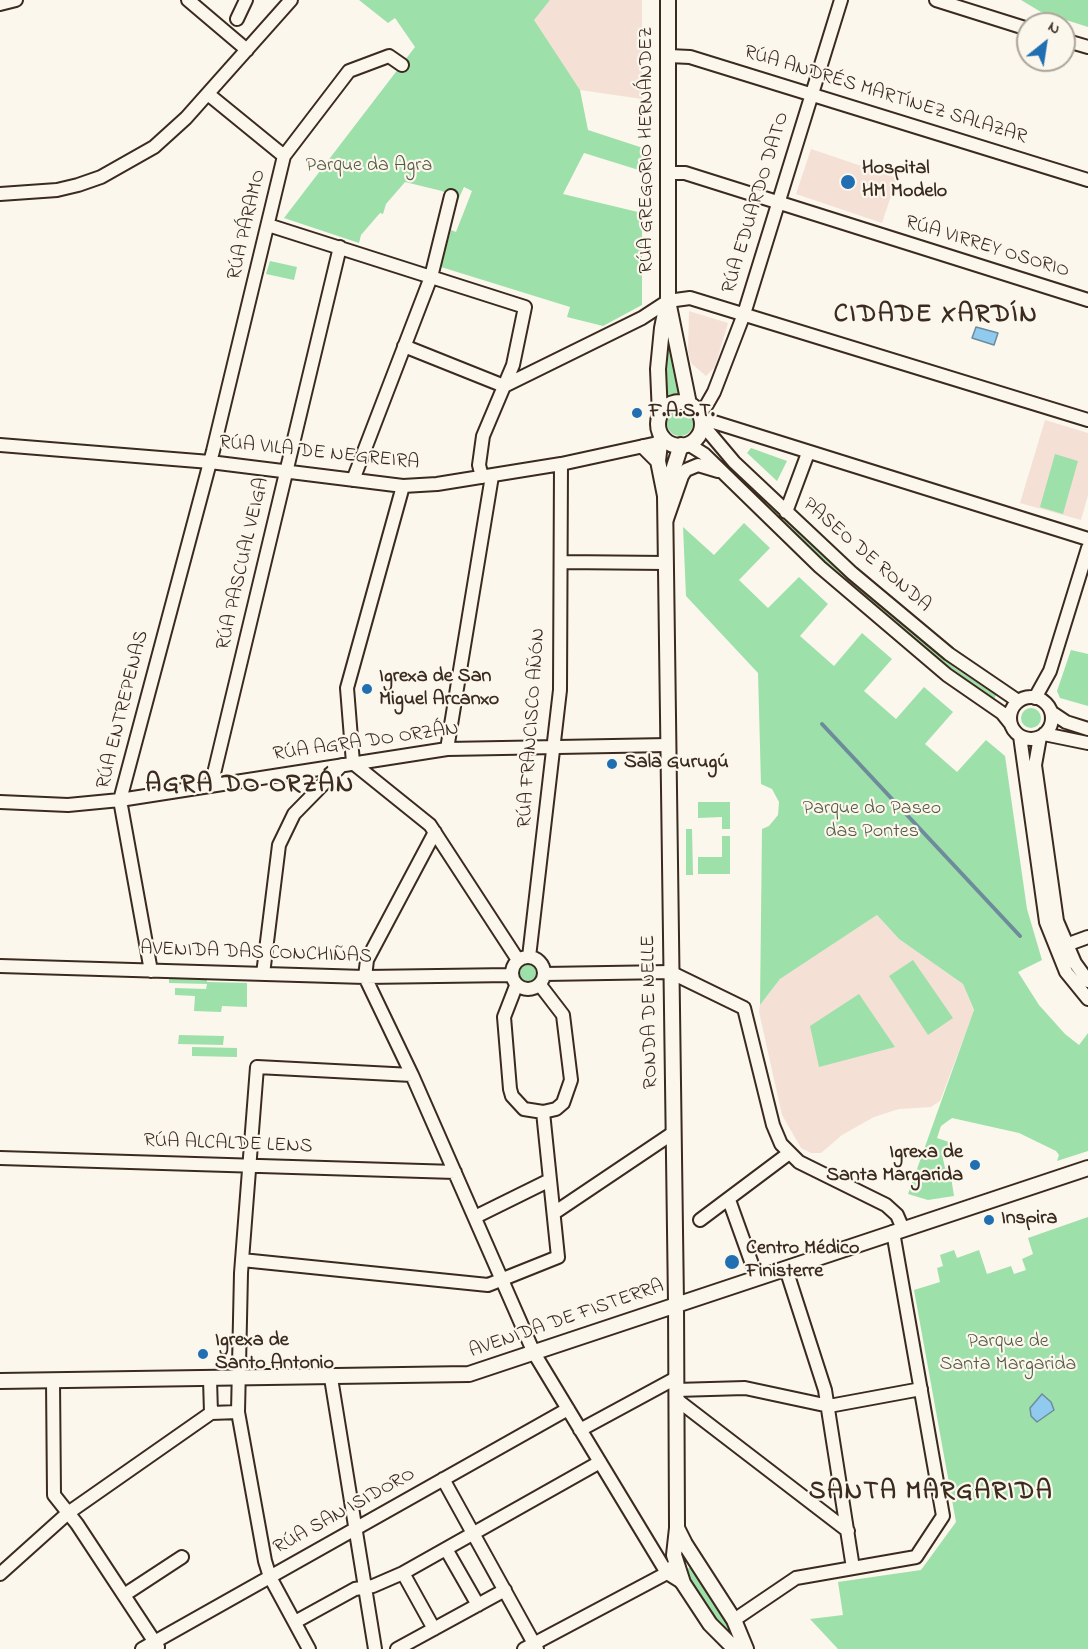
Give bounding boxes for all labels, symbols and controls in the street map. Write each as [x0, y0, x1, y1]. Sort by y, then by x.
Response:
north arrow [1016, 12, 1076, 72]
text: N [1043, 15, 1065, 41]
street label: RÚA GREGORIO HERNÁNDEZ [636, 27, 660, 273]
street label: RÚA ANDRÉS MARTÍNEZ SALAZAR [741, 41, 1029, 151]
street label: RÚA EDUARDO DATO [718, 109, 796, 297]
park label: Parque da Agra [306, 155, 432, 179]
place label: Hospital HM Modelo [862, 158, 947, 205]
street label: RÚA PÁRAMO [224, 168, 272, 282]
marker: Hospital HM Modelo [839, 173, 857, 191]
street label: RÚA VIRREY OSORIO [902, 212, 1072, 284]
district label: CIDADE XARDÍN [834, 301, 1038, 333]
place label: F.A.S.T. [649, 401, 715, 425]
marker: F.A.S.T. [630, 406, 644, 420]
street label: RÚA VILA DE NEGREIRA [218, 432, 420, 476]
street label: RÚA PASCUAL VEIGA [213, 476, 275, 652]
street label: PASEO DE RONDA [797, 494, 935, 618]
street label: RÚA FRANCISCO AÑÓN [514, 627, 552, 829]
street label: RÚA ENTREPENAS [93, 628, 155, 792]
place label: Igrexa de San Miguel Arcanxo [379, 666, 499, 713]
marker: Igrexa de San Miguel Arcanxo [360, 682, 374, 696]
street label: RÚA AGRA DO ORZÁN [272, 718, 460, 768]
place label: Sala Gurugú [624, 752, 729, 776]
marker: Sala Gurugú [605, 757, 619, 771]
district label: AGRA DO ORZÁN [145, 771, 355, 803]
park label: Parque do Paseo das Pontes [803, 798, 941, 845]
street label: RONDA DE NELLE [638, 935, 664, 1089]
street label: AVENIDA DAS CONCHIÑAS [140, 938, 372, 970]
street label: RÚA ALCALDE LENS [143, 1130, 313, 1160]
place label: Igrexa de Santa Margarida [826, 1142, 963, 1189]
marker: Igrexa de Santa Margarida [968, 1158, 982, 1172]
place label: Inspira [1001, 1208, 1057, 1232]
marker: Inspira [982, 1213, 996, 1227]
place label: Centro Médico Finisterre [746, 1238, 859, 1285]
marker: Centro Médico Finisterre [723, 1253, 741, 1271]
street label: AVENIDA DE FISTERRA [466, 1275, 668, 1365]
place label: Igrexa de Santo Antonio [215, 1330, 334, 1377]
park label: Parque de Santa Margarida [940, 1331, 1076, 1378]
marker: Igrexa de Santo Antonio [196, 1347, 210, 1361]
street label: RÚA SAN ISIDORO [270, 1463, 420, 1561]
district label: SANTA MARGARIDA [809, 1478, 1053, 1510]

